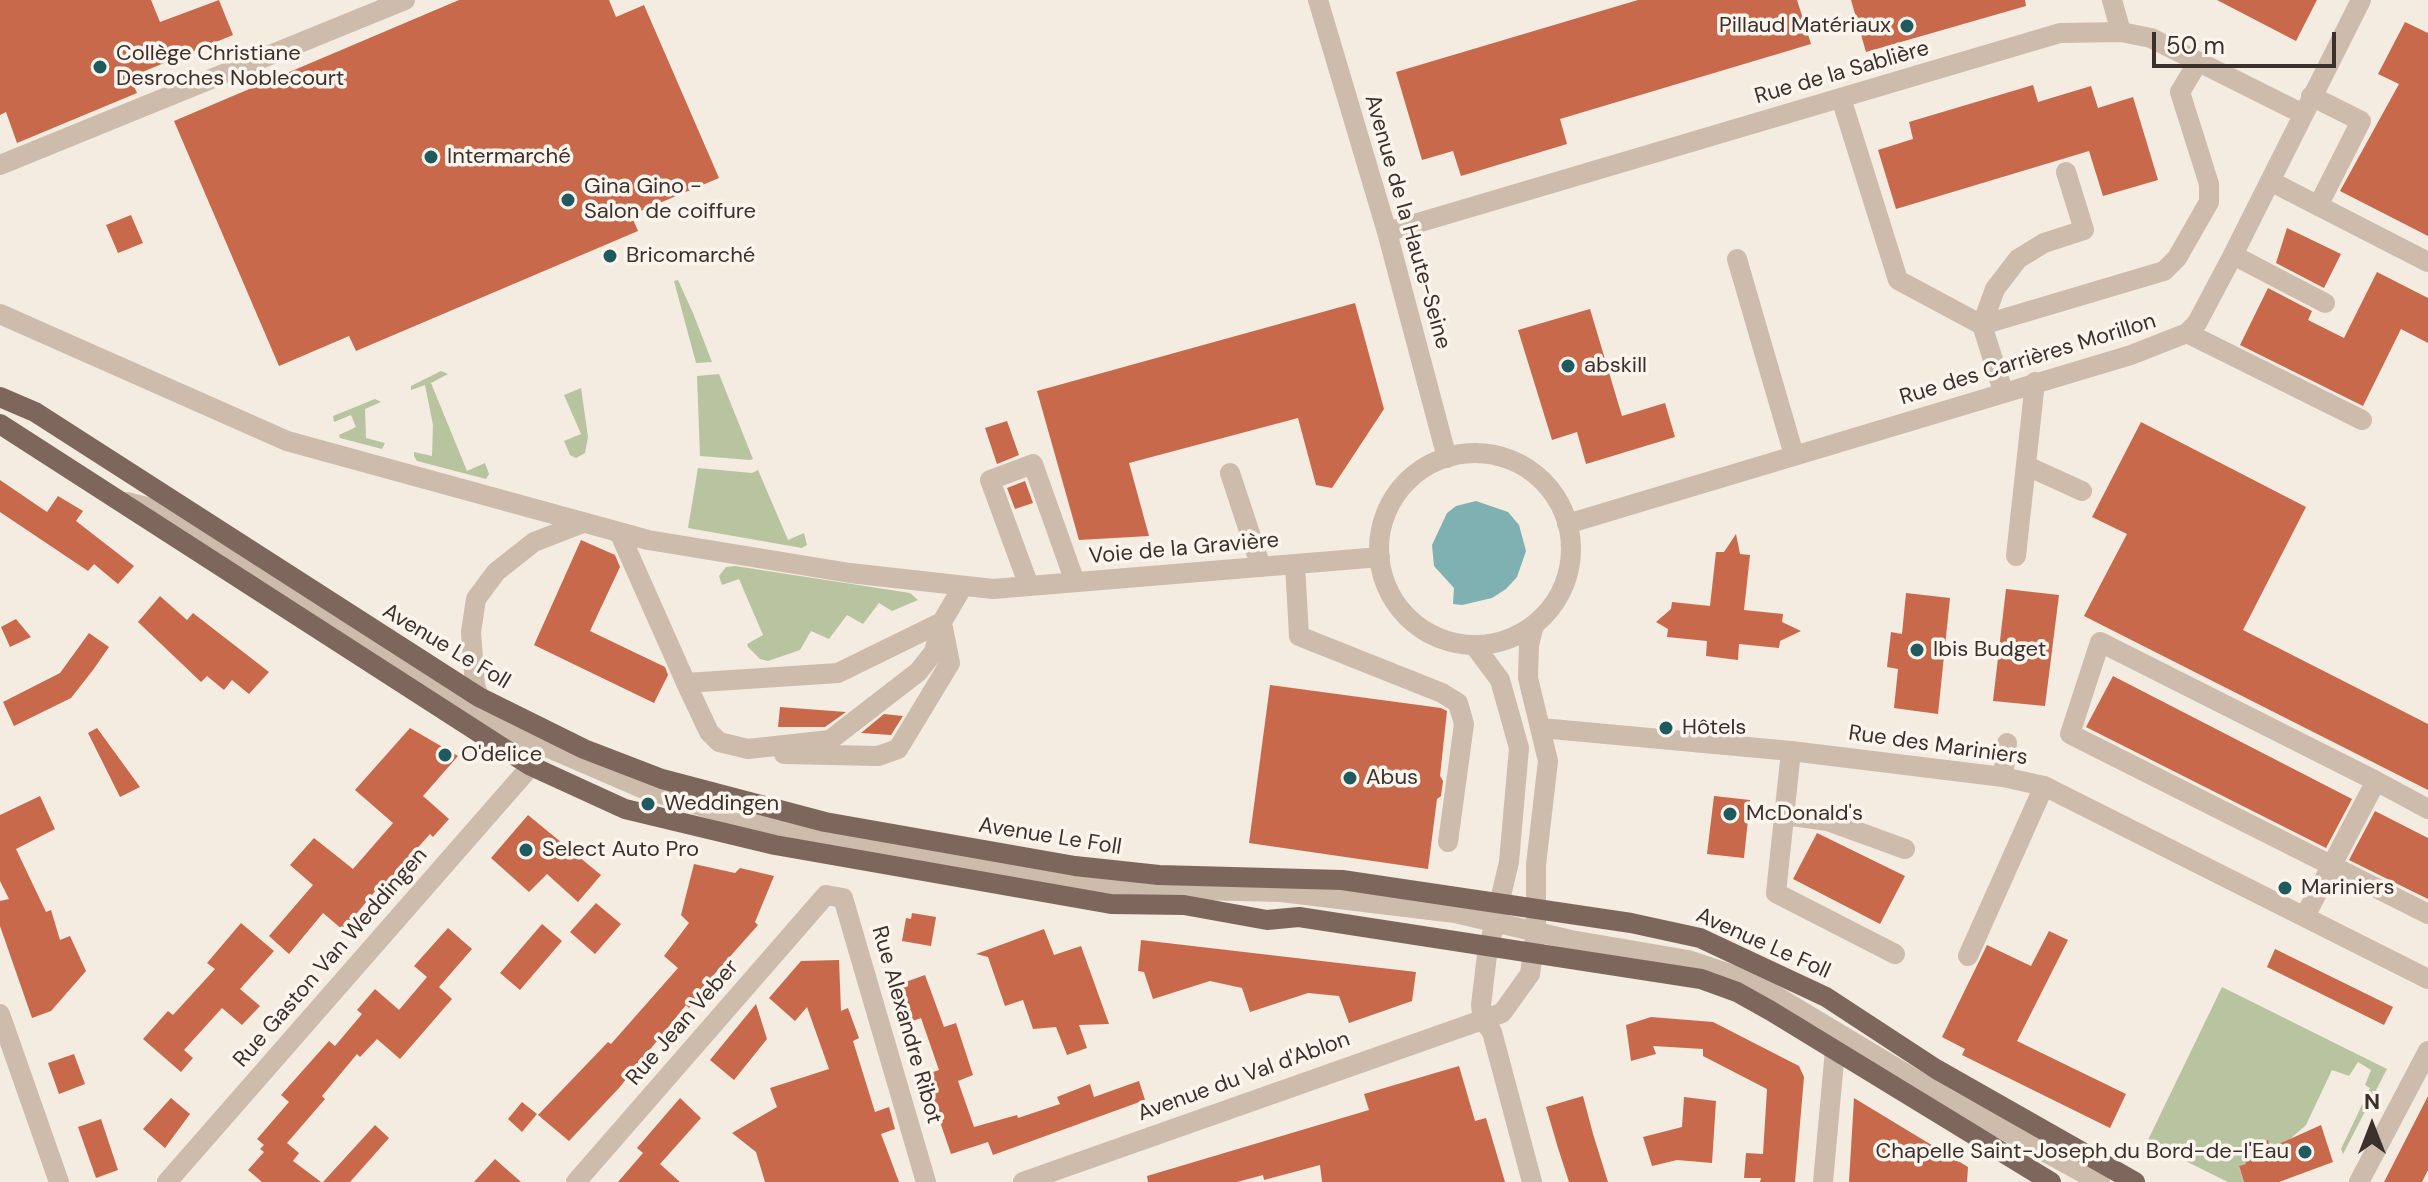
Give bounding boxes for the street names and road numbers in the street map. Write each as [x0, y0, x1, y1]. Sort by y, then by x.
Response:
street label: Rue de la Sablière [1752, 35, 1932, 111]
street label: Avenue de la Haute-Seine [1358, 92, 1456, 352]
street label: Rue des Carrières Morillon [1897, 308, 2159, 412]
street label: Voie de la Gravière [1088, 528, 1280, 570]
street label: Avenue Le Foll [377, 599, 515, 695]
street label: Rue des Mariniers [1847, 720, 2029, 772]
street label: Avenue Le Foll [977, 813, 1123, 861]
street label: Rue Gaston Van Weddingen [228, 843, 434, 1073]
street label: Avenue Le Foll [1692, 903, 1834, 985]
street label: Rue Alexandre Ribot [865, 923, 947, 1127]
street label: Rue Jean Veber [621, 955, 745, 1091]
street label: Avenue du Val d'Ablon [1134, 1026, 1354, 1128]

